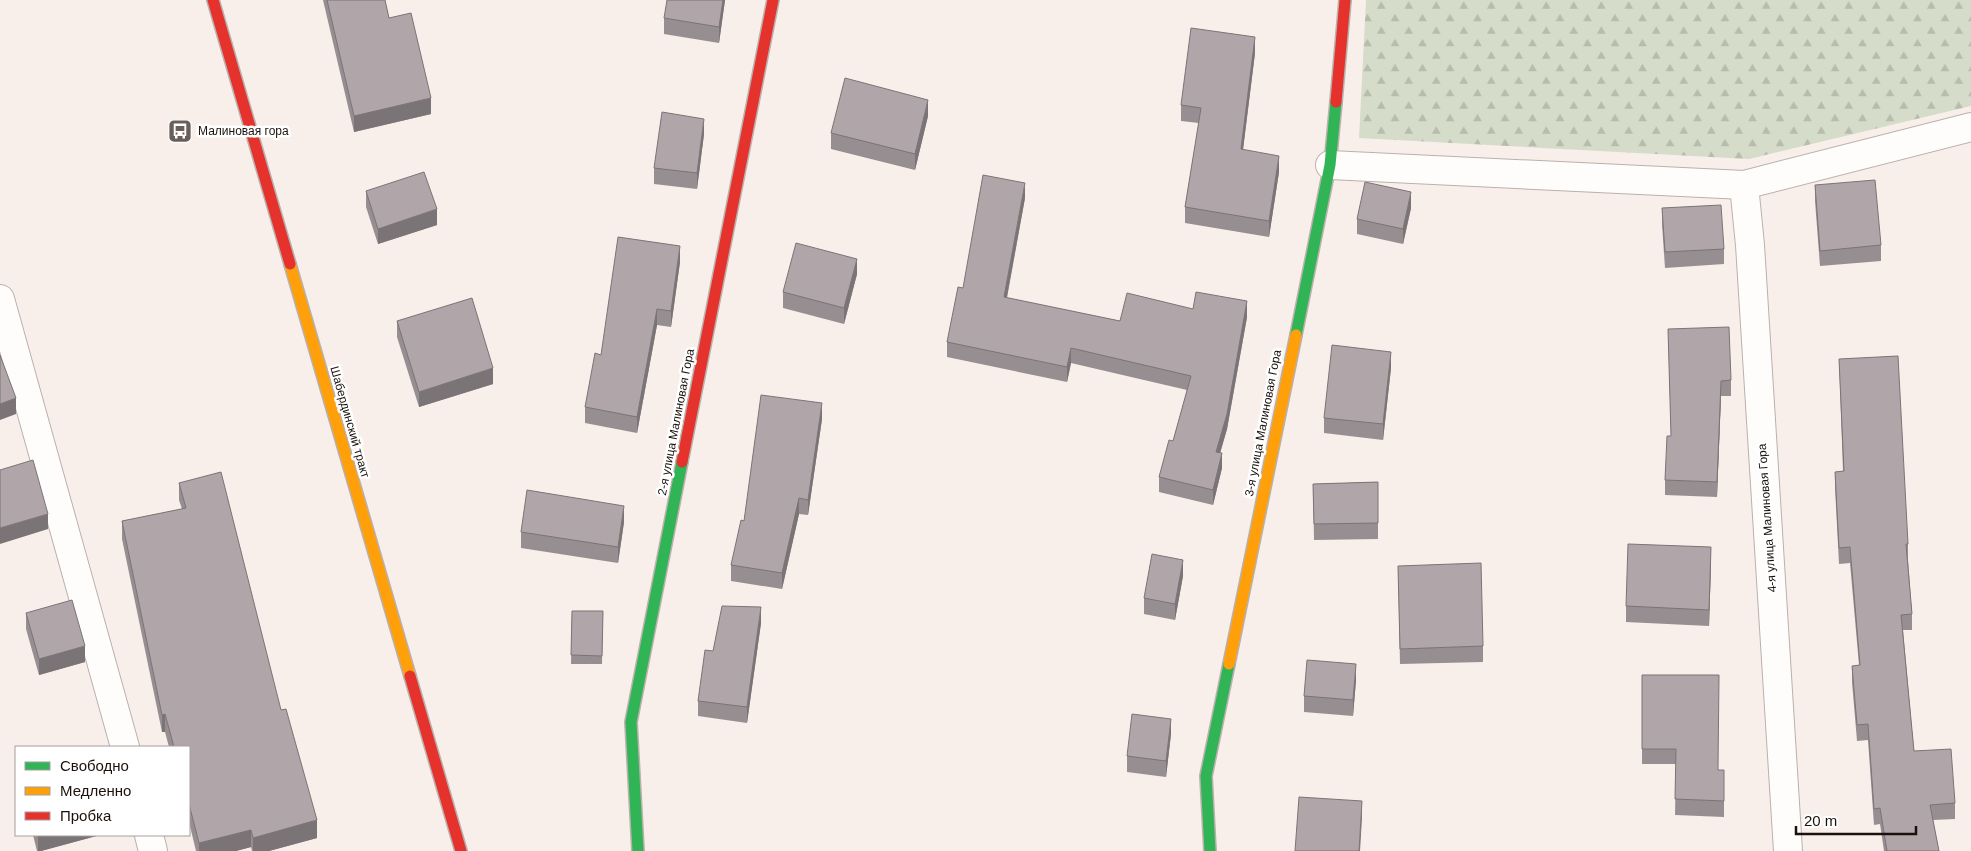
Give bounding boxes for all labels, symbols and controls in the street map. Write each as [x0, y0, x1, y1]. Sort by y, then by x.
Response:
bus stop icon: Малиновая гора [167, 118, 193, 144]
place label: Малиновая гора [198, 124, 289, 138]
street label: 2-я улица Малиновая Гора [655, 347, 697, 497]
street label: 3-я улица Малиновая Гора [1242, 348, 1284, 498]
street label: Шабердинский тракт [327, 365, 373, 480]
street label: 4-я улица Малиновая Гора [1755, 443, 1779, 593]
legend [15, 746, 190, 836]
text: Свободно [60, 757, 129, 774]
text: Медленно [60, 782, 131, 799]
scale bar [1796, 804, 1916, 836]
text: Пробка [60, 807, 112, 824]
text: 20 m [1804, 812, 1837, 829]

